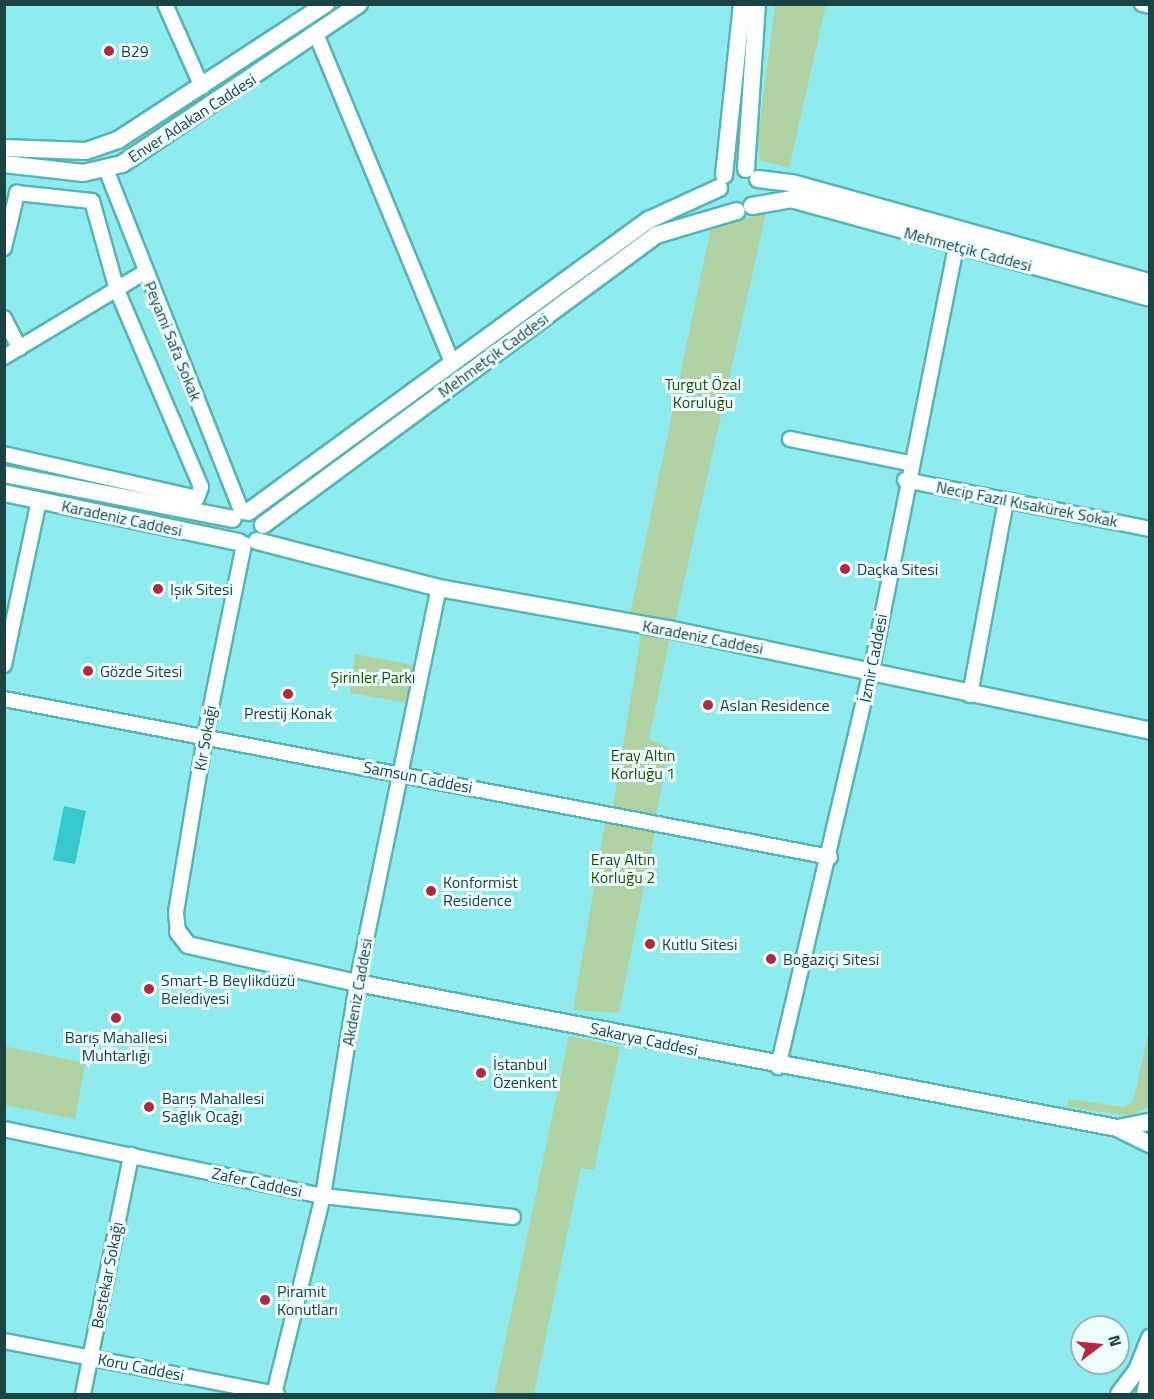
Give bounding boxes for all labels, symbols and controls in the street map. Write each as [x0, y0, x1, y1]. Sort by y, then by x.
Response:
place label: B29 [121, 41, 149, 61]
marker: B29 [102, 44, 116, 58]
street label: Enver Adakan Caddesi [125, 70, 259, 166]
street label: Mehmetçik Caddesi [902, 223, 1034, 275]
street label: Peyami Safa Sokak [140, 278, 206, 404]
street label: Mehmetçik Caddesi [434, 309, 552, 401]
park label: Turgut Özal Koruluğu [665, 374, 741, 412]
street label: Necip Fazıl Kısakürek Sokak [935, 477, 1119, 531]
street label: Karadeniz Caddesi [60, 496, 184, 540]
place label: Daçka Sitesi [857, 559, 938, 579]
marker: Daçka Sitesi [838, 562, 852, 576]
place label: Işık Sitesi [170, 579, 233, 599]
marker: Işık Sitesi [151, 582, 165, 596]
street label: İzmir Caddesi [855, 612, 891, 704]
street label: Karadeniz Caddesi [641, 616, 765, 658]
place label: Gözde Sitesi [100, 661, 182, 681]
marker: Gözde Sitesi [81, 664, 95, 678]
park label: Şirinler Parkı [331, 667, 415, 687]
marker: Prestij Konak [281, 687, 295, 701]
place label: Aslan Residence [720, 695, 830, 715]
marker: Aslan Residence [701, 698, 715, 712]
place label: Prestij Konak [244, 703, 332, 723]
street label: Kır Sokağı [190, 704, 220, 772]
park label: Eray Altın Korluğu 1 [611, 745, 675, 783]
street label: Samsun Caddesi [362, 757, 474, 797]
park label: Eray Altın Korluğu 2 [591, 849, 655, 887]
place label: Konformist Residence [443, 872, 518, 910]
marker: Konformist Residence [424, 884, 438, 898]
place label: Kutlu Sitesi [662, 934, 738, 954]
street label: Akdeniz Caddesi [338, 937, 376, 1047]
marker: Kutlu Sitesi [643, 937, 657, 951]
place label: Boğaziçi Sitesi [783, 949, 879, 969]
marker: Boğaziçi Sitesi [764, 952, 778, 966]
place label: Smart-B Beylikdüzü Belediyesi [161, 970, 295, 1008]
marker: Smart-B Beylikdüzü Belediyesi [142, 982, 156, 996]
marker: Barış Mahallesi Muhtarlığı [109, 1011, 123, 1025]
street label: Sakarya Caddesi [588, 1018, 700, 1060]
place label: Barış Mahallesi Muhtarlığı [65, 1027, 167, 1065]
place label: İstanbul Özenkent [493, 1054, 557, 1092]
marker: İstanbul Özenkent [474, 1066, 488, 1080]
place label: Barış Mahallesi Sağlık Ocağı [162, 1088, 264, 1126]
marker: Barış Mahallesi Sağlık Ocağı [140, 1098, 158, 1116]
street label: Zafer Caddesi [210, 1163, 304, 1201]
street label: Bestekar Sokağı [87, 1220, 127, 1330]
place label: Piramit Konutları [277, 1281, 338, 1319]
marker: Piramit Konutları [258, 1293, 272, 1307]
north arrow [1070, 1315, 1130, 1375]
text: N [1102, 1332, 1128, 1349]
street label: Koru Caddesi [96, 1349, 186, 1385]

